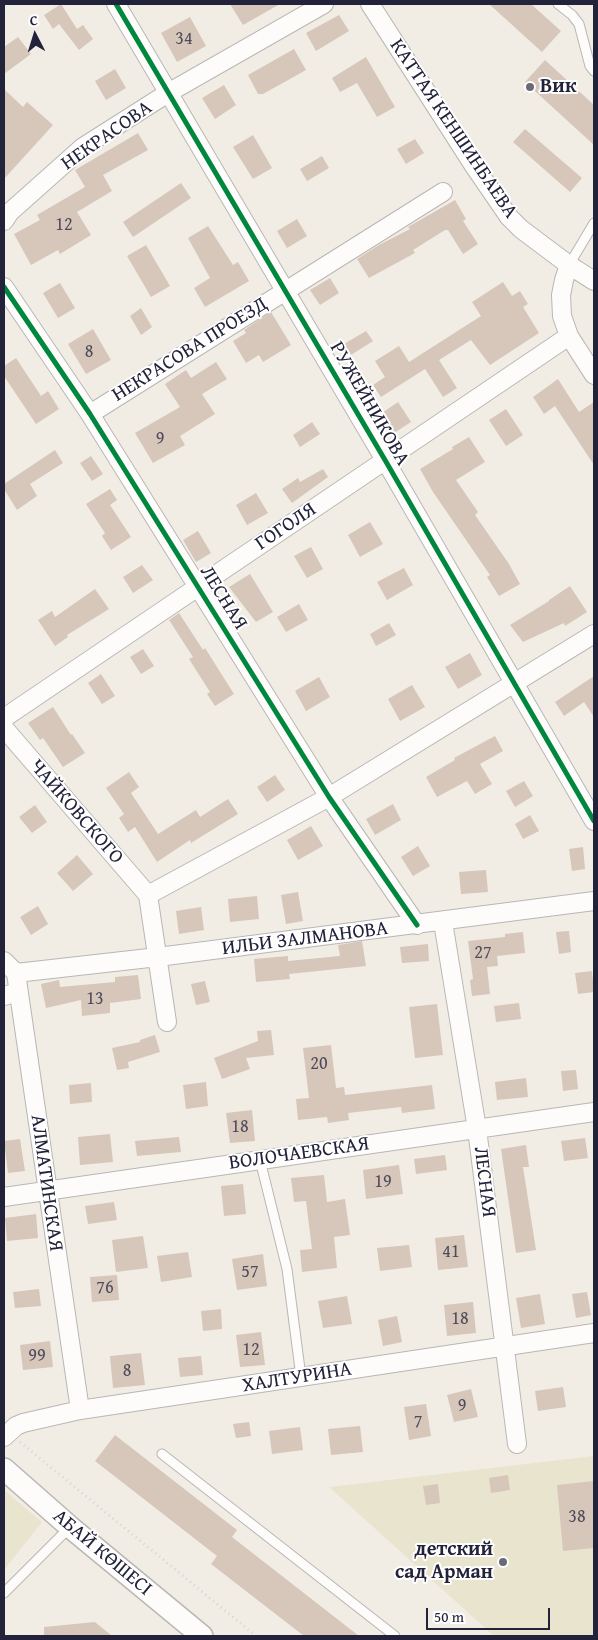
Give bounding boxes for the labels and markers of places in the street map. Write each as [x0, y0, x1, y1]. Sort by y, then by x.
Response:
place label: Вик [540, 75, 576, 99]
marker: Вик [524, 81, 536, 93]
place label: детский сад Арман [395, 1538, 493, 1585]
marker: детский сад Арман [497, 1556, 509, 1568]

